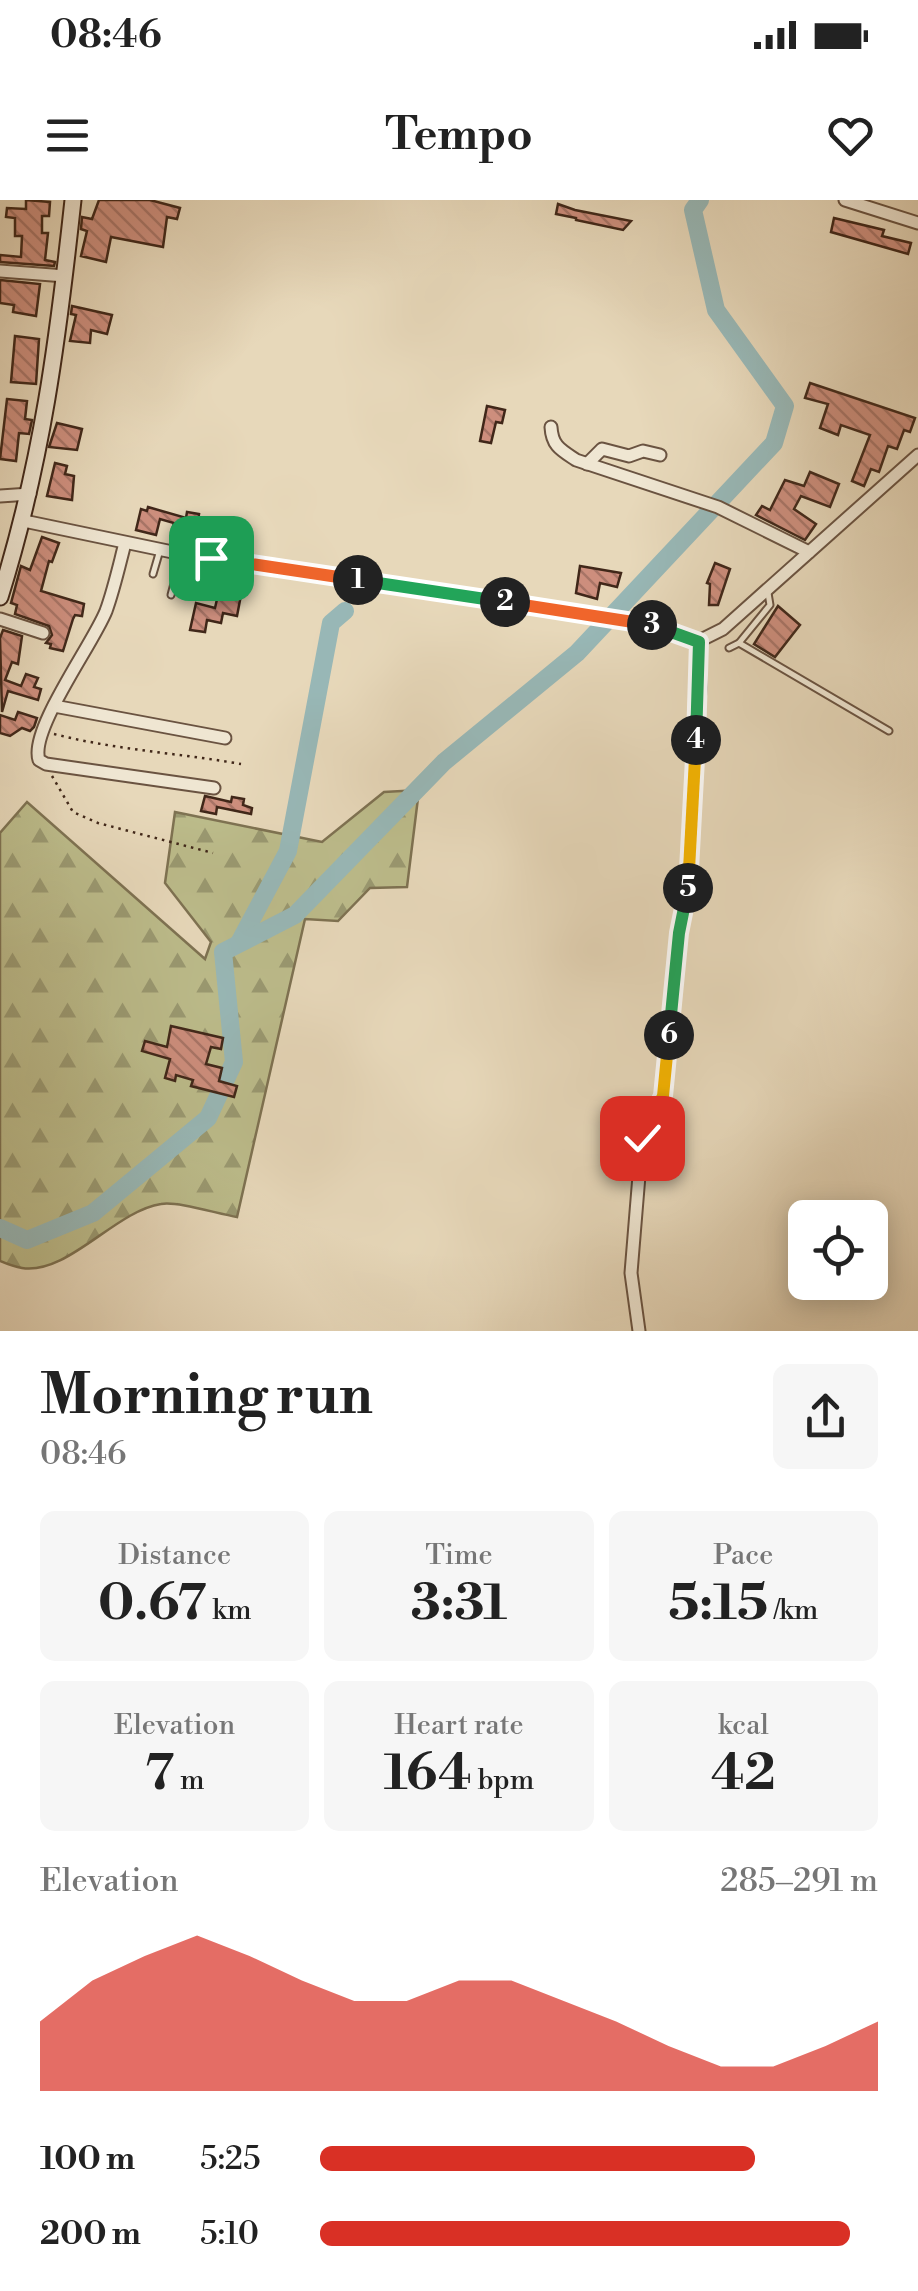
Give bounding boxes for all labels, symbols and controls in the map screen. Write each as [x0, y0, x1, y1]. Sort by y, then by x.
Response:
text: 08:46 [50, 12, 162, 59]
text: Tempo [385, 107, 533, 164]
icon: menu [40, 108, 95, 163]
icon: heart [823, 108, 878, 163]
pin [169, 516, 254, 601]
icon: arrive [184, 531, 239, 586]
pin: 1 [333, 555, 383, 605]
text: 1 [351, 562, 365, 597]
pin: 2 [480, 577, 530, 627]
text: 2 [496, 584, 514, 619]
pin: 3 [627, 600, 677, 650]
text: 3 [644, 607, 660, 642]
pin: 4 [671, 715, 721, 765]
text: 4 [687, 722, 705, 757]
pin: 5 [663, 863, 713, 913]
text: 5 [679, 870, 697, 905]
pin: 6 [644, 1010, 694, 1060]
text: 6 [660, 1017, 678, 1052]
pin [600, 1096, 685, 1181]
icon: check [615, 1111, 670, 1166]
map controls [788, 1200, 888, 1300]
button: locate [788, 1200, 888, 1300]
text: Morning run [40, 1362, 373, 1431]
button: share [773, 1364, 878, 1469]
text: 08:46 [40, 1434, 127, 1474]
text: Distance [118, 1538, 231, 1573]
text: Time [425, 1538, 493, 1573]
text: Pace [713, 1538, 773, 1573]
text: 0.67 [98, 1573, 207, 1635]
text: 3:31 [411, 1573, 507, 1635]
text: 5:15 [668, 1573, 768, 1635]
text: km [207, 1593, 251, 1628]
text: /km [768, 1593, 818, 1628]
text: Elevation [114, 1708, 235, 1743]
text: Heart rate [394, 1708, 524, 1743]
text: kcal [718, 1708, 769, 1743]
text: 7 [145, 1743, 174, 1805]
text: 164 [384, 1743, 472, 1805]
text: 42 [711, 1743, 776, 1805]
text: m [174, 1763, 205, 1798]
text: bpm [472, 1763, 534, 1798]
text: Elevation [40, 1861, 179, 1901]
text: 285–291 m [720, 1861, 878, 1901]
text: 100 m [40, 2139, 135, 2179]
text: 5:25 [200, 2139, 261, 2179]
text: 200 m [40, 2214, 141, 2254]
text: 5:10 [200, 2214, 259, 2254]

